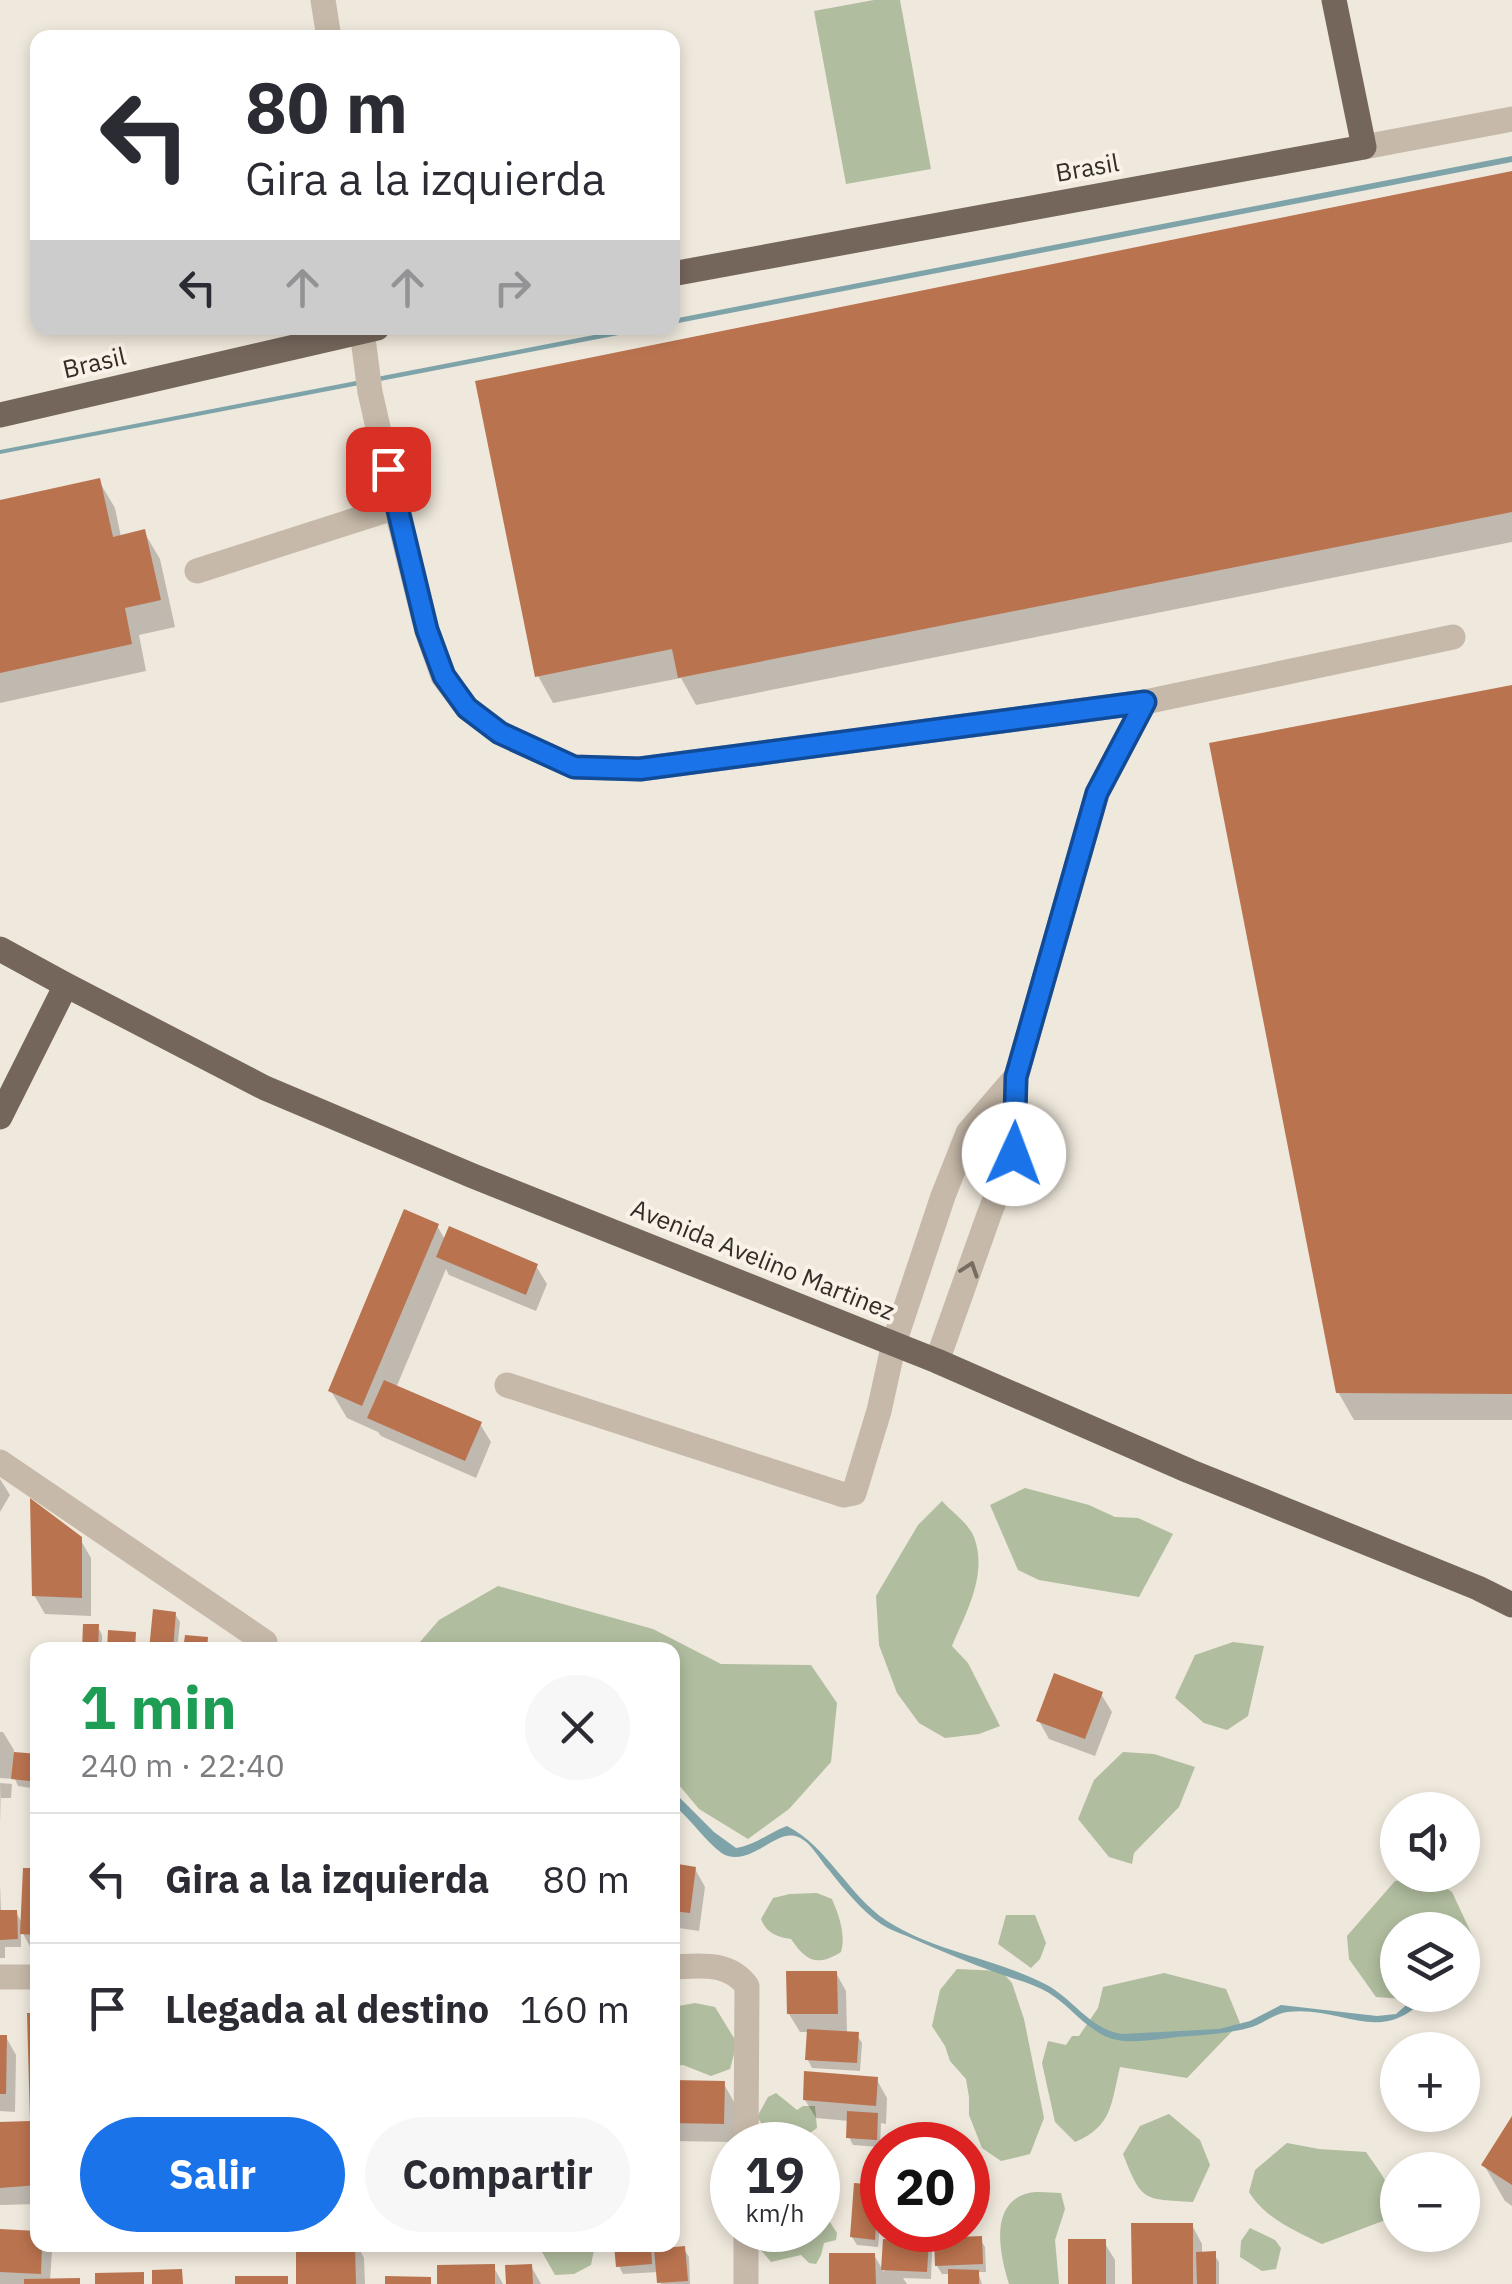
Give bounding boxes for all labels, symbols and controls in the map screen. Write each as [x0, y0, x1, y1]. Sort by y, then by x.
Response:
text: 80 m [245, 61, 408, 152]
icon: left [80, 70, 210, 200]
street label: Brasil [1053, 145, 1122, 189]
text: Gira a la izquierda [245, 149, 606, 207]
icon: left [170, 260, 225, 315]
icon: ahead [275, 260, 330, 315]
icon: ahead [380, 260, 435, 315]
icon: right [485, 260, 540, 315]
street label: Brasil [59, 339, 129, 385]
pin [346, 427, 431, 512]
icon: arrive [361, 442, 416, 497]
position arrow [962, 1102, 1066, 1206]
street label: Avenida Avelino Martinez [626, 1191, 900, 1327]
one-way arrow [958, 1261, 979, 1278]
text: 1 min [80, 1667, 237, 1746]
button: close [525, 1675, 630, 1780]
text: 240 m · 22:40 [80, 1744, 285, 1786]
map controls [1380, 1792, 1480, 2252]
button: sound [1380, 1792, 1480, 1892]
icon: left [80, 1851, 135, 1906]
text: Gira a la izquierda [165, 1854, 489, 1903]
text: 80 m [542, 1854, 630, 1903]
button: layers [1380, 1912, 1480, 2012]
icon: arrive [80, 1981, 135, 2036]
text: Llegada al destino [165, 1984, 489, 2033]
text: 160 m [519, 1984, 630, 2033]
button: + [1380, 2032, 1480, 2132]
button: Salir [80, 2117, 345, 2232]
button: Compartir [365, 2117, 630, 2232]
speed limit sign: 20 [860, 2122, 990, 2252]
text: 19 [745, 2142, 805, 2207]
button: − [1380, 2152, 1480, 2252]
text: km/h [746, 2196, 804, 2229]

